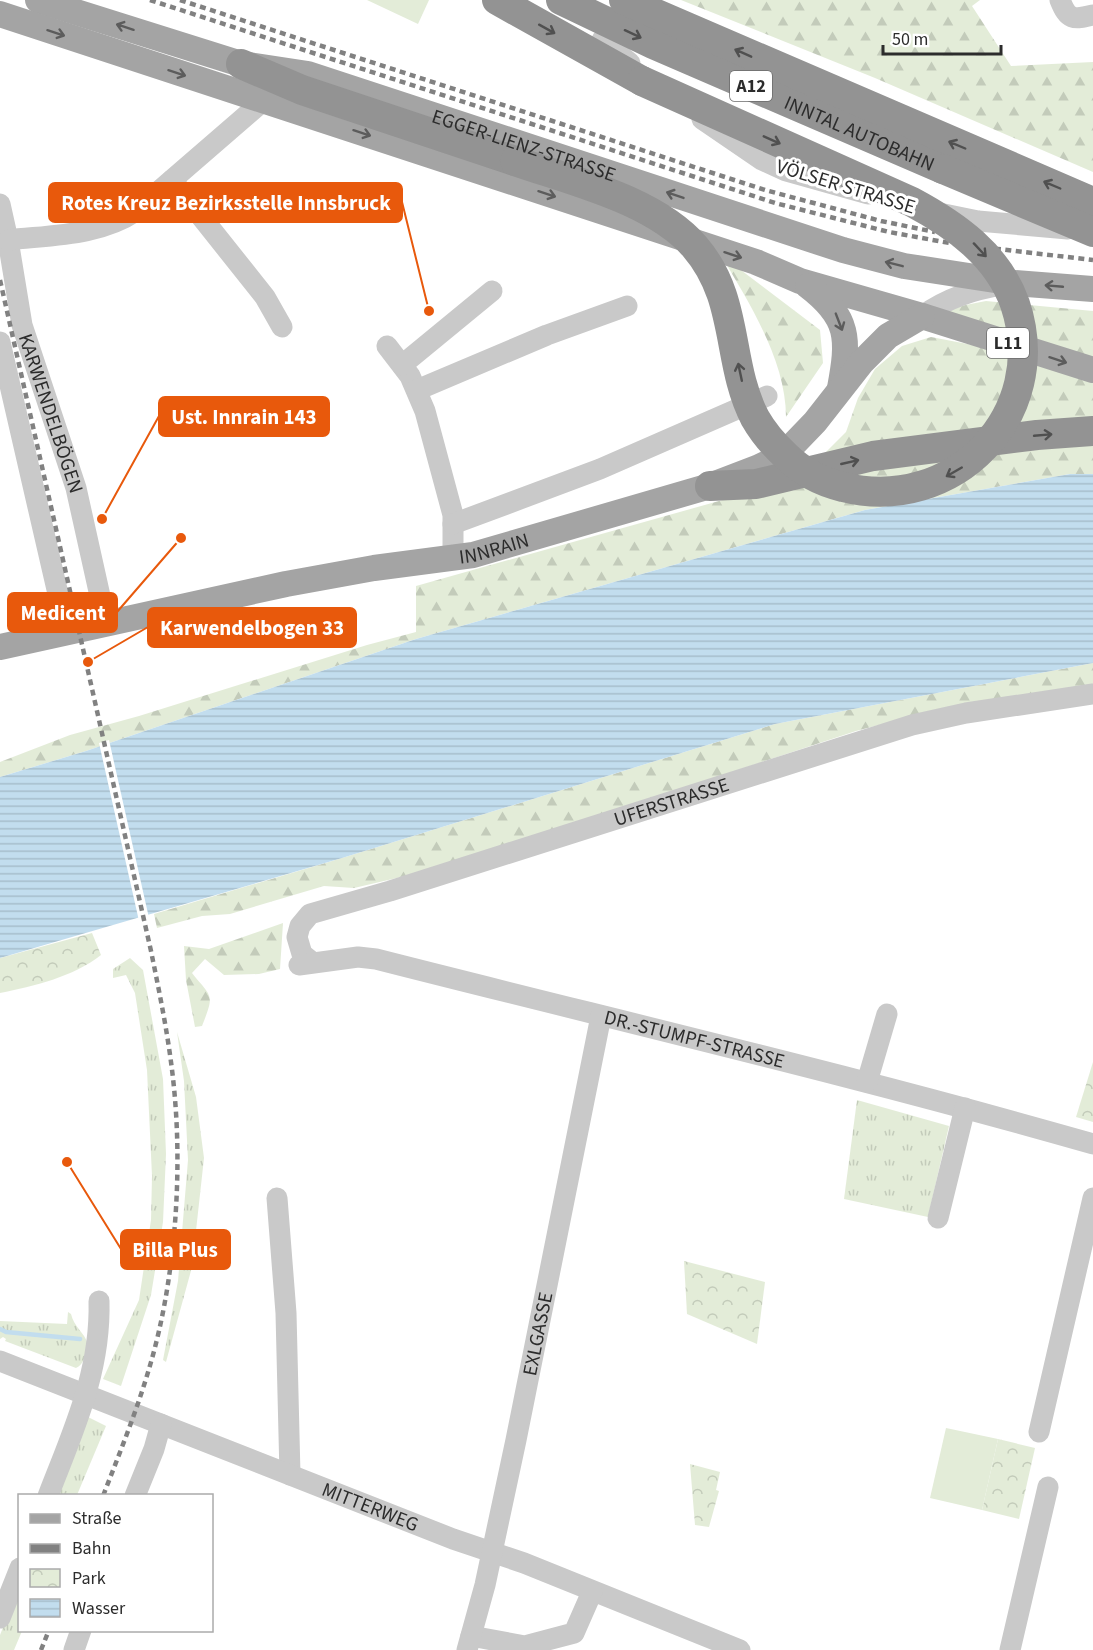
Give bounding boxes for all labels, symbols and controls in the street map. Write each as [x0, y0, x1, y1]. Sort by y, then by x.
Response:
scale bar [883, 18, 1002, 56]
one-way arrow [116, 21, 135, 32]
one-way arrow [538, 24, 556, 35]
text: 50 m [892, 27, 928, 52]
one-way arrow [46, 28, 65, 39]
one-way arrow [623, 29, 641, 41]
one-way arrow [734, 46, 752, 57]
one-way arrow [167, 68, 186, 79]
road number: A12 [730, 71, 772, 101]
street label: INNTAL AUTOBAHN [780, 89, 939, 179]
street label: EGGER-LIENZ-STRASSE [428, 103, 619, 189]
one-way arrow [352, 129, 371, 140]
one-way arrow [762, 135, 780, 147]
one-way arrow [949, 138, 967, 150]
street label: VÖLSER STRASSE [773, 153, 919, 221]
one-way arrow [1043, 179, 1062, 190]
callout: Rotes Kreuz Bezirksstelle Innsbruck [49, 183, 402, 222]
text: Rotes Kreuz Bezirksstelle Innsbruck [61, 188, 391, 218]
one-way arrow [666, 188, 684, 199]
one-way arrow [537, 189, 556, 200]
one-way arrow [973, 242, 987, 257]
one-way arrow [723, 250, 742, 261]
one-way arrow [885, 257, 904, 269]
one-way arrow [1044, 280, 1064, 291]
one-way arrow [834, 312, 845, 331]
road number: L11 [987, 328, 1029, 358]
street label: KARWENDELBÖGEN [11, 330, 90, 497]
one-way arrow [1048, 355, 1067, 366]
one-way arrow [734, 363, 745, 383]
callout: Ust. Innrain 143 [159, 397, 329, 436]
text: Ust. Innrain 143 [171, 402, 317, 432]
one-way arrow [1032, 429, 1052, 440]
one-way arrow [840, 455, 859, 467]
one-way arrow [946, 466, 963, 478]
street label: INNRAIN [457, 526, 533, 572]
callout: Medicent [8, 593, 117, 632]
text: Medicent [21, 598, 105, 628]
callout: Karwendelbogen 33 [148, 608, 356, 647]
text: Karwendelbogen 33 [160, 613, 344, 643]
street label: UFERSTRASSE [611, 771, 733, 834]
street label: DR.-STUMPF-STRASSE [601, 1004, 787, 1076]
callout: Billa Plus [121, 1230, 230, 1269]
text: Billa Plus [132, 1235, 218, 1265]
street label: EXLGASSE [516, 1290, 560, 1378]
street label: MITTERWEG [317, 1476, 423, 1539]
legend [18, 1494, 213, 1632]
text: Straße [72, 1506, 122, 1531]
text: Bahn [72, 1536, 111, 1561]
text: Park [72, 1566, 106, 1591]
text: Wasser [72, 1596, 126, 1621]

